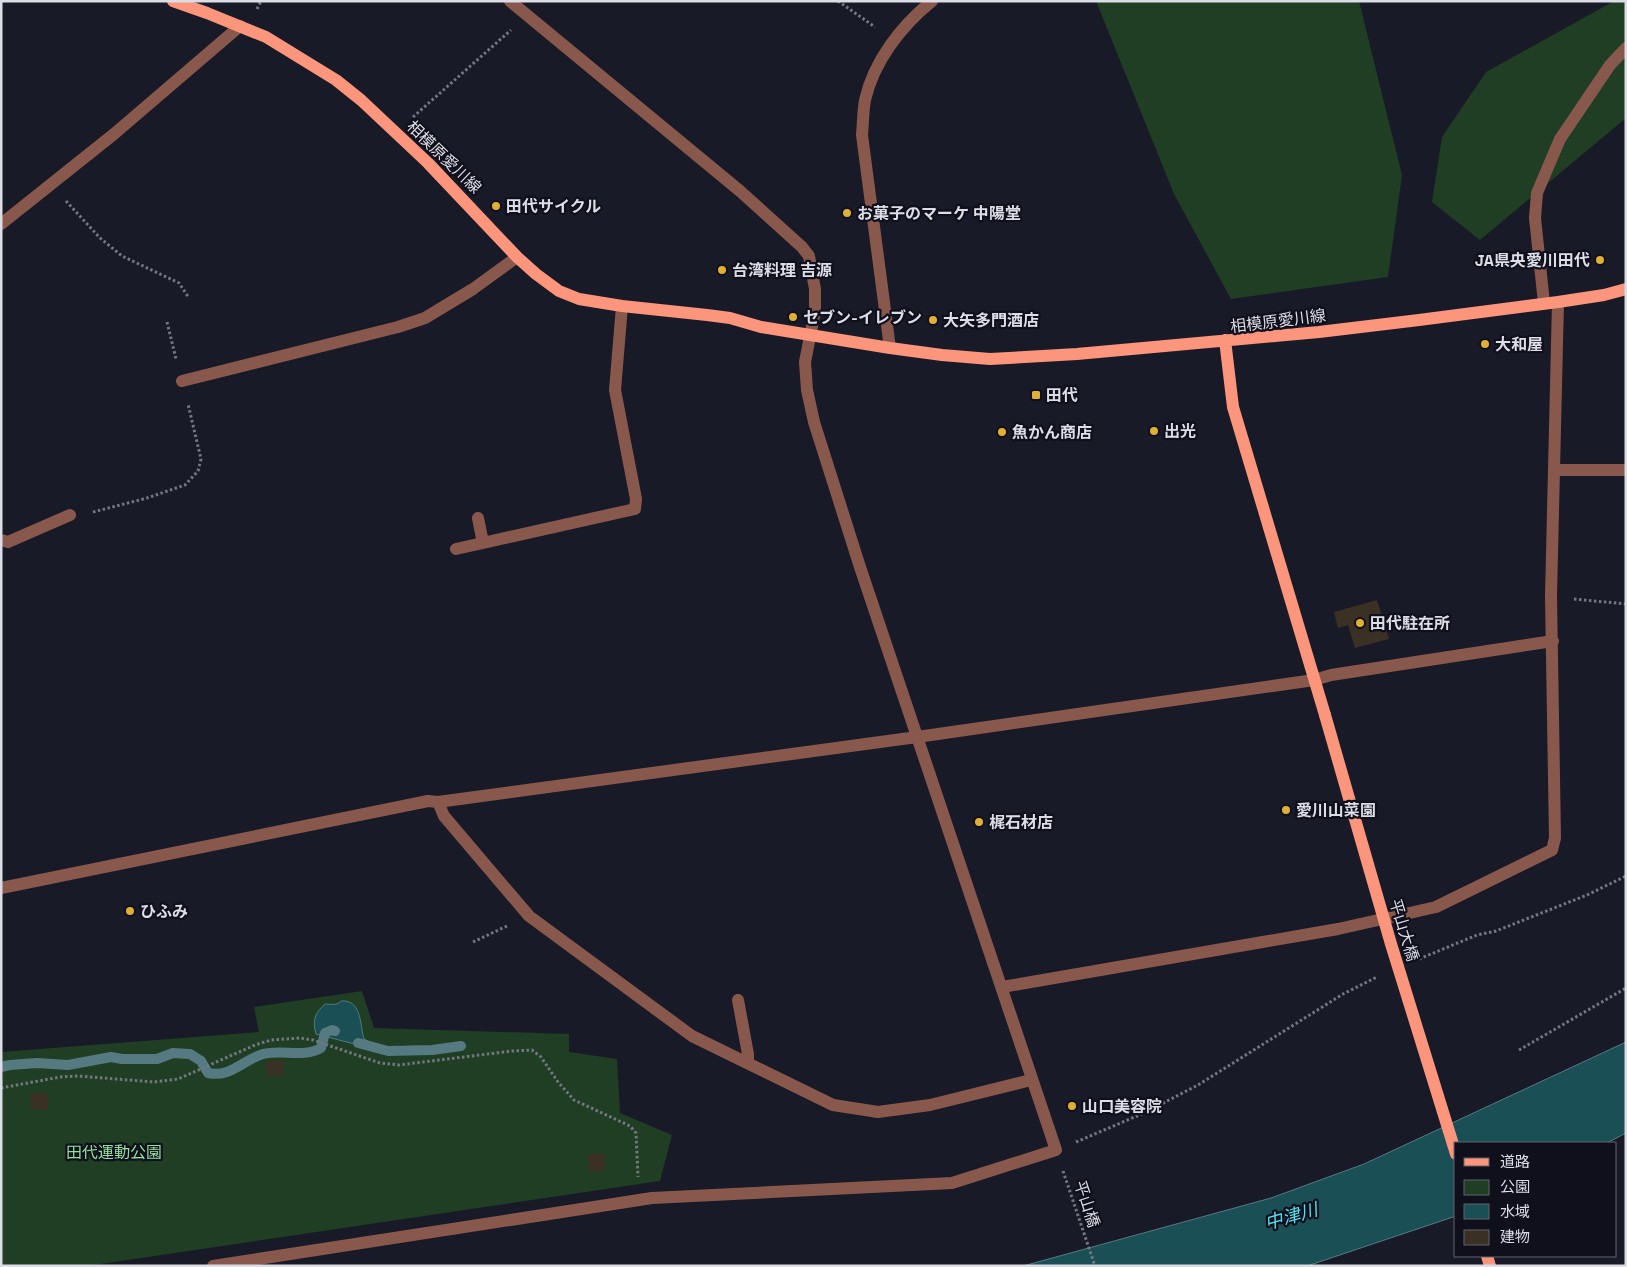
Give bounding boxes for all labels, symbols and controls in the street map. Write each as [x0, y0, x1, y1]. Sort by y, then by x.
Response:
street label: 相模原愛川線 [402, 116, 486, 198]
place label: 田代サイクル [506, 196, 601, 217]
marker: 田代サイクル [490, 200, 502, 212]
place label: お菓子のマーケ 中陽堂 [857, 203, 1021, 224]
marker: お菓子のマーケ 中陽堂 [841, 207, 853, 219]
place label: JA県央愛川田代 [1475, 250, 1590, 271]
marker: JA県央愛川田代 [1594, 254, 1606, 266]
place label: 台湾料理 吉源 [732, 260, 832, 281]
marker: 台湾料理 吉源 [716, 264, 728, 276]
street label: 相模原愛川線 [1229, 305, 1327, 337]
place label: セブン-イレブン [803, 307, 922, 328]
place label: 大矢多門酒店 [943, 310, 1039, 331]
marker: セブン-イレブン [787, 311, 799, 323]
marker: 大矢多門酒店 [927, 314, 939, 326]
place label: 大和屋 [1495, 334, 1543, 355]
marker: 大和屋 [1479, 338, 1491, 350]
place label: 田代 [1046, 385, 1078, 406]
marker: 田代 [1030, 389, 1042, 401]
place label: 出光 [1164, 421, 1196, 442]
place label: 魚かん商店 [1012, 422, 1092, 443]
marker: 出光 [1148, 425, 1160, 437]
marker: 魚かん商店 [996, 426, 1008, 438]
place label: 田代駐在所 [1370, 613, 1450, 634]
marker: 田代駐在所 [1354, 617, 1366, 629]
place label: 愛川山菜園 [1296, 800, 1376, 821]
marker: 愛川山菜園 [1280, 804, 1292, 816]
place label: 梶石材店 [989, 812, 1053, 833]
marker: 梶石材店 [973, 816, 985, 828]
street label: 平山大橋 [1385, 896, 1423, 964]
place label: ひふみ [140, 901, 188, 922]
marker: ひふみ [124, 905, 136, 917]
place label: 山口美容院 [1082, 1096, 1162, 1117]
marker: 山口美容院 [1066, 1100, 1078, 1112]
park label: 田代運動公園 [66, 1142, 162, 1163]
legend [1454, 1142, 1617, 1257]
text: 道路 [1500, 1152, 1530, 1171]
text: 公園 [1500, 1177, 1530, 1196]
street label: 平山橋 [1070, 1178, 1104, 1230]
water label: 中津川 [1262, 1197, 1322, 1234]
text: 水域 [1500, 1202, 1530, 1221]
text: 建物 [1500, 1227, 1530, 1246]

